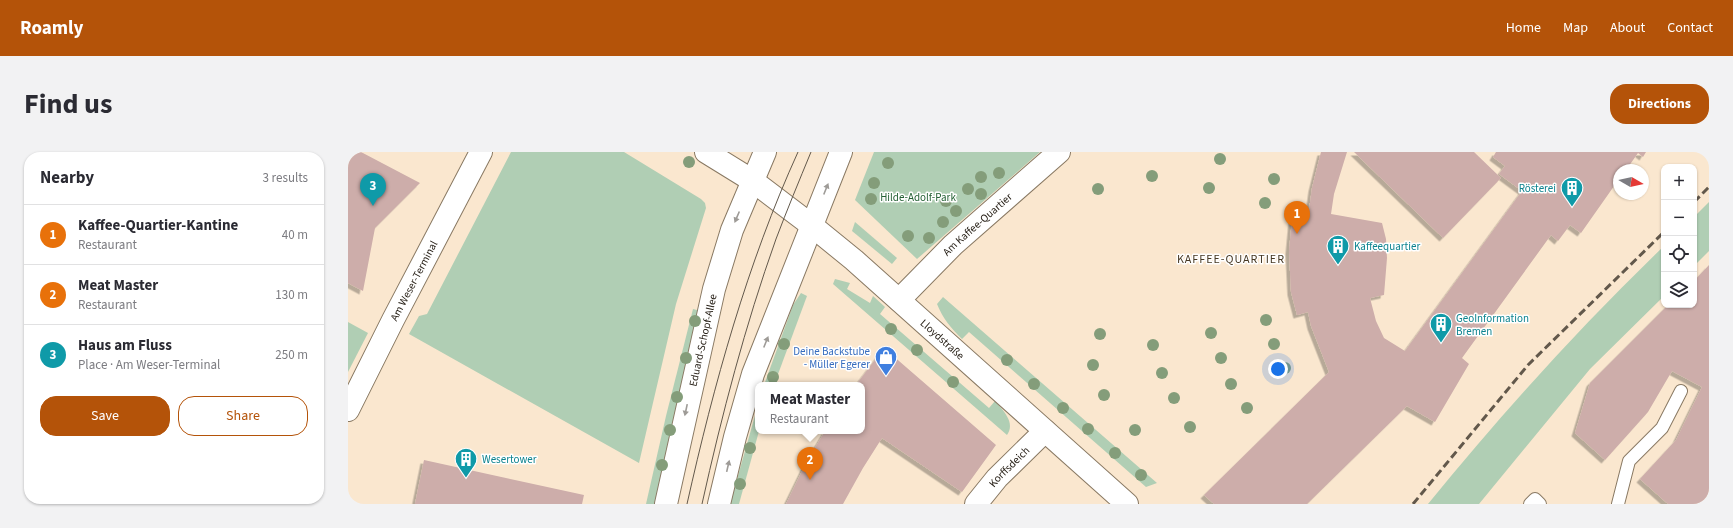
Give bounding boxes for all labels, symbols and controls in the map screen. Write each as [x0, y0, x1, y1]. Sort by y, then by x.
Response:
text: Roamly [20, 15, 83, 42]
text: Home [1506, 18, 1541, 38]
text: Map [1563, 18, 1588, 38]
text: About [1610, 18, 1645, 38]
text: Contact [1667, 18, 1713, 38]
text: Find us [24, 84, 112, 124]
button: Directions [1610, 84, 1709, 124]
north arrow [1613, 164, 1649, 200]
map controls [1661, 164, 1697, 308]
button: + [1661, 164, 1697, 200]
text: Nearby [40, 166, 94, 190]
text: 3 results [263, 169, 308, 187]
pin: 3 [360, 173, 386, 206]
building icon: Rösterei [1559, 175, 1585, 208]
place label: Rösterei [1519, 181, 1556, 196]
one-way arrow [823, 182, 829, 194]
street label: Am Kaffee-Quartier [939, 189, 1015, 259]
park label: Hilde-Adolf-Park [880, 190, 956, 205]
button: − [1661, 200, 1697, 236]
pin: 1 [1284, 201, 1310, 234]
one-way arrow [734, 211, 740, 223]
text: Kaffee-Quartier-Kantine [78, 215, 238, 236]
text: 1 [50, 226, 56, 244]
text: 40 m [282, 226, 308, 244]
building icon: Kaffeequartier [1325, 233, 1351, 266]
text: Restaurant [78, 236, 137, 254]
button: locate [1661, 236, 1697, 272]
street label: Am Weser-Terminal [386, 238, 441, 323]
place label: Kaffeequartier [1354, 239, 1420, 254]
district label: KAFFEE-QUARTIER [1177, 251, 1285, 268]
button: layers [1661, 272, 1697, 308]
text: Meat Master [78, 275, 158, 296]
text: 2 [50, 286, 56, 304]
text: 130 m [275, 286, 308, 304]
street label: Eduard-Schopf-Allee [685, 292, 720, 388]
text: Restaurant [78, 296, 137, 314]
building icon: GeoInformation Bremen [1428, 311, 1454, 344]
place label: GeoInformation Bremen [1456, 311, 1529, 339]
street label: Lloydstraße [917, 315, 968, 363]
text: Haus am Fluss [78, 335, 172, 356]
one-way arrow [764, 336, 770, 348]
place label: Deine Backstube - Müller Egerer [793, 344, 871, 372]
shop icon: Deine Backstube - Müller Egerer [873, 344, 899, 377]
text: 3 [50, 346, 56, 364]
text: 250 m [275, 346, 308, 364]
text: Place · Am Weser-Terminal [78, 356, 220, 374]
your location [1268, 359, 1288, 379]
popup [755, 382, 865, 434]
text: Meat Master [770, 389, 850, 410]
button: Save [40, 396, 170, 436]
button: Share [178, 396, 308, 436]
one-way arrow [682, 404, 688, 416]
text: Restaurant [770, 410, 829, 428]
street label: Korffsdeich [985, 443, 1033, 490]
building icon: Wesertower [453, 446, 479, 479]
pin: 2 [797, 447, 823, 480]
place label: Wesertower [482, 452, 537, 467]
one-way arrow [725, 460, 731, 472]

